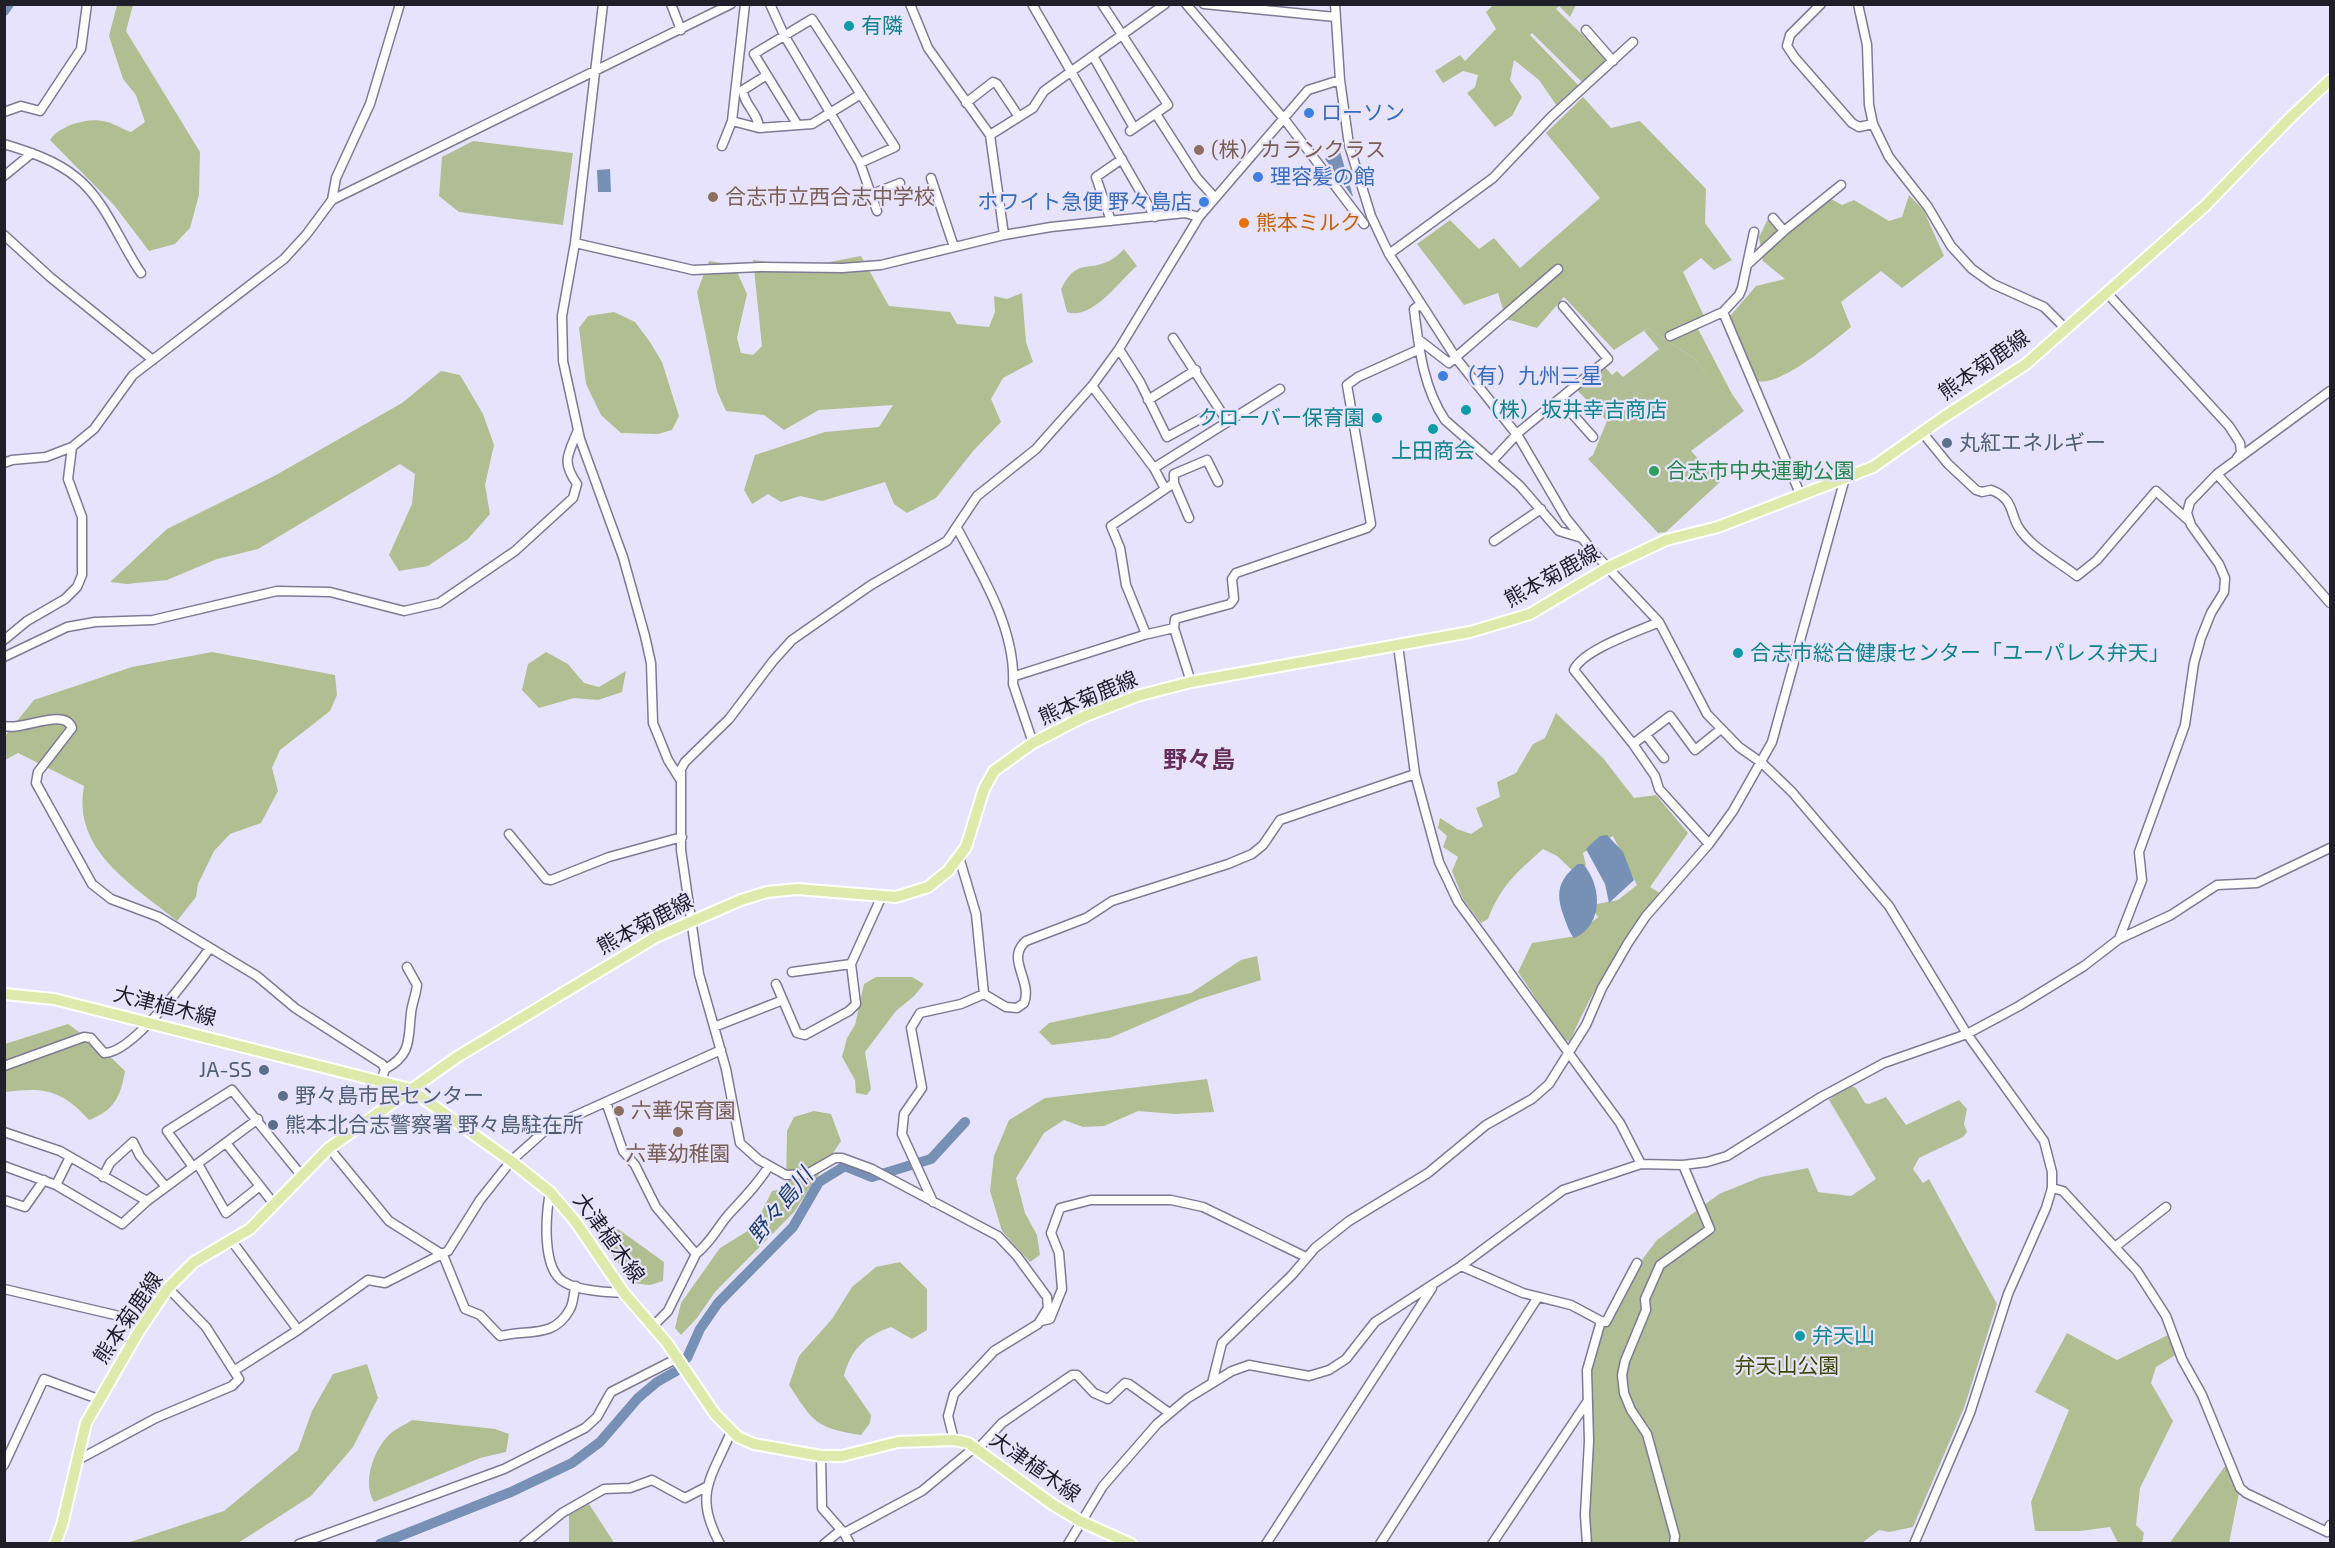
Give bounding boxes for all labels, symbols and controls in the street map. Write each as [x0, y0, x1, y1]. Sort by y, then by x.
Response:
place label: 有隣 [861, 12, 903, 37]
marker: 有隣 [842, 19, 856, 33]
place label: ローソン [1321, 99, 1405, 124]
marker: ローソン [1302, 106, 1316, 120]
place label: (株）カランクラス [1211, 136, 1386, 161]
marker: (株）カランクラス [1192, 143, 1206, 157]
place label: 理容髪の館 [1270, 163, 1375, 188]
marker: 理容髪の館 [1251, 170, 1265, 184]
place label: 合志市立西合志中学校 [725, 183, 935, 208]
place label: ホワイト急便 野々島店 [977, 188, 1192, 213]
marker: 合志市立西合志中学校 [706, 190, 720, 204]
marker: ホワイト急便 野々島店 [1197, 195, 1211, 209]
place label: 熊本ミルク [1256, 209, 1361, 234]
marker: 熊本ミルク [1237, 216, 1251, 230]
street label: 熊本菊鹿線 [1933, 323, 2033, 404]
place label: （有）九州三星 [1455, 362, 1602, 387]
marker: （有）九州三星 [1436, 369, 1450, 383]
place label: （株）坂井幸吉商店 [1478, 396, 1667, 421]
marker: （株）坂井幸吉商店 [1459, 403, 1473, 417]
place label: クローバー保育園 [1197, 404, 1365, 429]
marker: クローバー保育園 [1370, 411, 1384, 425]
marker: 上田商会 [1426, 422, 1440, 436]
place label: 丸紅エネルギー [1959, 429, 2106, 454]
marker: 丸紅エネルギー [1940, 436, 1954, 450]
place label: 上田商会 [1391, 437, 1475, 462]
place label: 合志市中央運動公園 [1666, 457, 1855, 482]
marker: 合志市中央運動公園 [1647, 464, 1661, 478]
street label: 熊本菊鹿線 [1499, 538, 1603, 611]
place label: 合志市総合健康センター「ユーパレス弁天」 [1750, 639, 2170, 664]
marker: 合志市総合健康センター「ユーパレス弁天」 [1731, 646, 1745, 660]
street label: 熊本菊鹿線 [1034, 665, 1141, 729]
district label: 野々島 [1163, 744, 1235, 773]
street label: 熊本菊鹿線 [592, 887, 697, 958]
street label: 大津植木線 [111, 980, 219, 1029]
place label: JA-SS [199, 1056, 252, 1081]
marker: JA-SS [257, 1063, 271, 1077]
place label: 野々島市民センター [295, 1082, 484, 1107]
marker: 野々島市民センター [276, 1089, 290, 1103]
place label: 六華保育園 [631, 1097, 736, 1122]
marker: 六華保育園 [612, 1104, 626, 1118]
place label: 熊本北合志警察署 野々島駐在所 [285, 1111, 584, 1136]
marker: 熊本北合志警察署 野々島駐在所 [266, 1118, 280, 1132]
marker: 六華幼稚園 [671, 1125, 685, 1139]
place label: 六華幼稚園 [626, 1140, 731, 1165]
water label: 野々島川 [741, 1160, 818, 1247]
street label: 大津植木線 [569, 1187, 651, 1287]
street label: 熊本菊鹿線 [87, 1267, 166, 1368]
place label: 弁天山 [1812, 1322, 1875, 1347]
marker: 弁天山 [1793, 1329, 1807, 1343]
park label: 弁天山公園 [1735, 1352, 1840, 1377]
street label: 大津植木線 [986, 1425, 1086, 1506]

